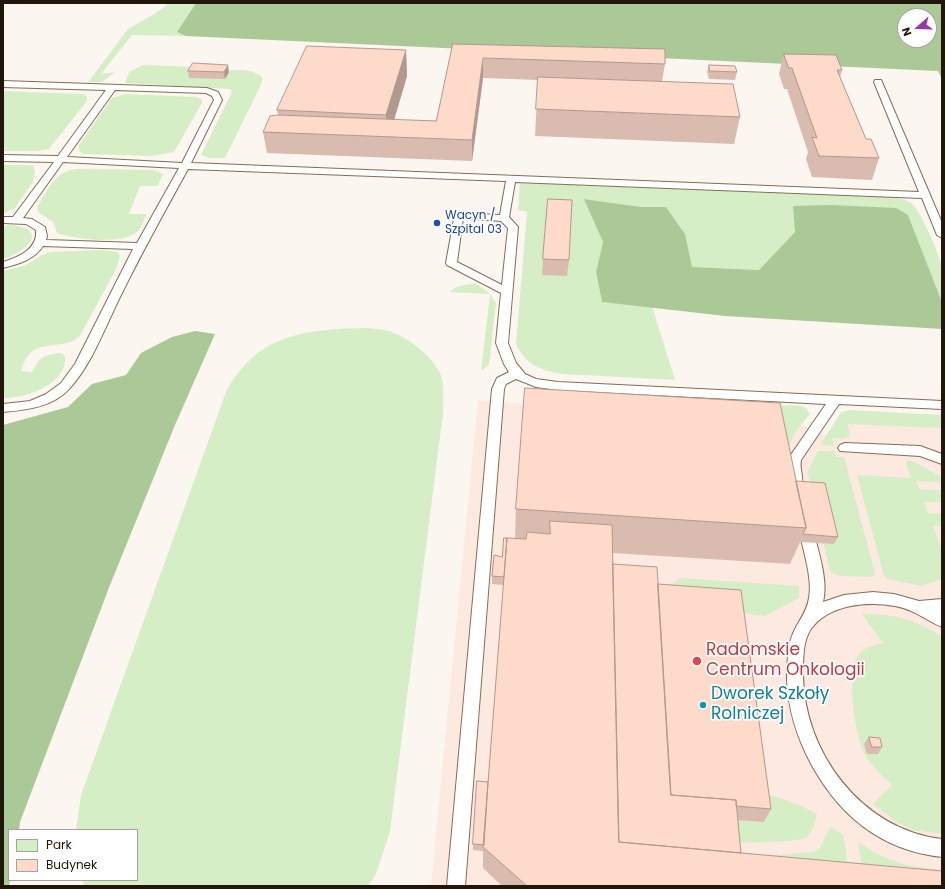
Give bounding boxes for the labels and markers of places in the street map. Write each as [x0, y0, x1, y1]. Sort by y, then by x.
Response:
place label: Wacyn / Szpital 03 [445, 209, 502, 237]
marker: Wacyn / Szpital 03 [432, 218, 442, 228]
place label: Radomskie Centrum Onkologii [706, 641, 865, 681]
marker: Radomskie Centrum Onkologii [691, 655, 703, 667]
place label: Dworek Szkoły Rolniczej [711, 685, 829, 725]
marker: Dworek Szkoły Rolniczej [698, 700, 708, 710]

